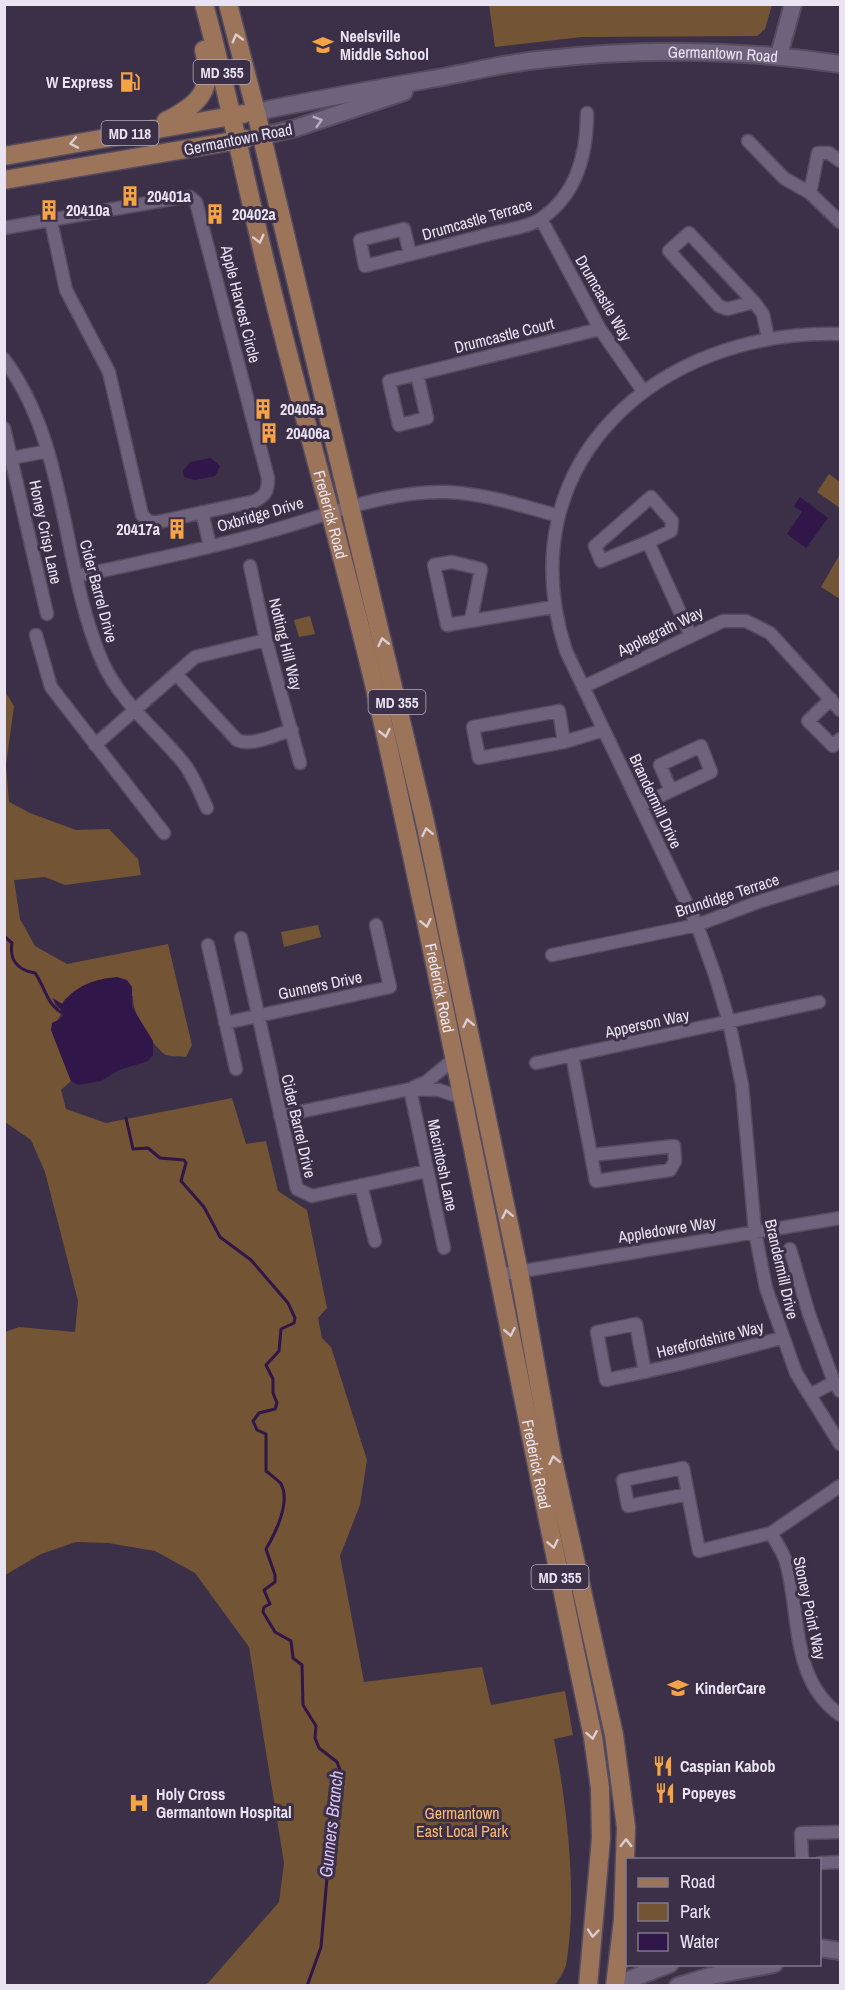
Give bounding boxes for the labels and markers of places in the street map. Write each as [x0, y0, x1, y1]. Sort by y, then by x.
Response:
place label: Neelsville Middle School [340, 25, 429, 65]
school or university icon: Neelsville Middle School [311, 33, 335, 57]
fuel station icon: W Express [118, 70, 142, 94]
place label: W Express [46, 71, 113, 93]
building icon: 20401a [118, 184, 142, 208]
place label: 20401a [147, 185, 191, 207]
building icon: 20410a [37, 198, 61, 222]
place label: 20410a [66, 199, 110, 221]
building icon: 20402a [203, 202, 227, 226]
place label: 20402a [232, 203, 276, 225]
building icon: 20405a [251, 397, 275, 421]
place label: 20405a [280, 398, 324, 420]
building icon: 20406a [257, 421, 281, 445]
place label: 20406a [286, 422, 330, 444]
building icon: 20417a [165, 517, 189, 541]
place label: 20417a [116, 518, 161, 540]
school or university icon: KinderCare [666, 1676, 690, 1700]
place label: KinderCare [695, 1677, 766, 1699]
restaurant icon: Caspian Kabob [651, 1754, 675, 1778]
place label: Caspian Kabob [680, 1755, 776, 1777]
restaurant icon: Popeyes [653, 1781, 677, 1805]
place label: Popeyes [682, 1782, 736, 1804]
place label: Holy Cross Germantown Hospital [156, 1783, 292, 1823]
hospital icon: Holy Cross Germantown Hospital [127, 1791, 151, 1815]

